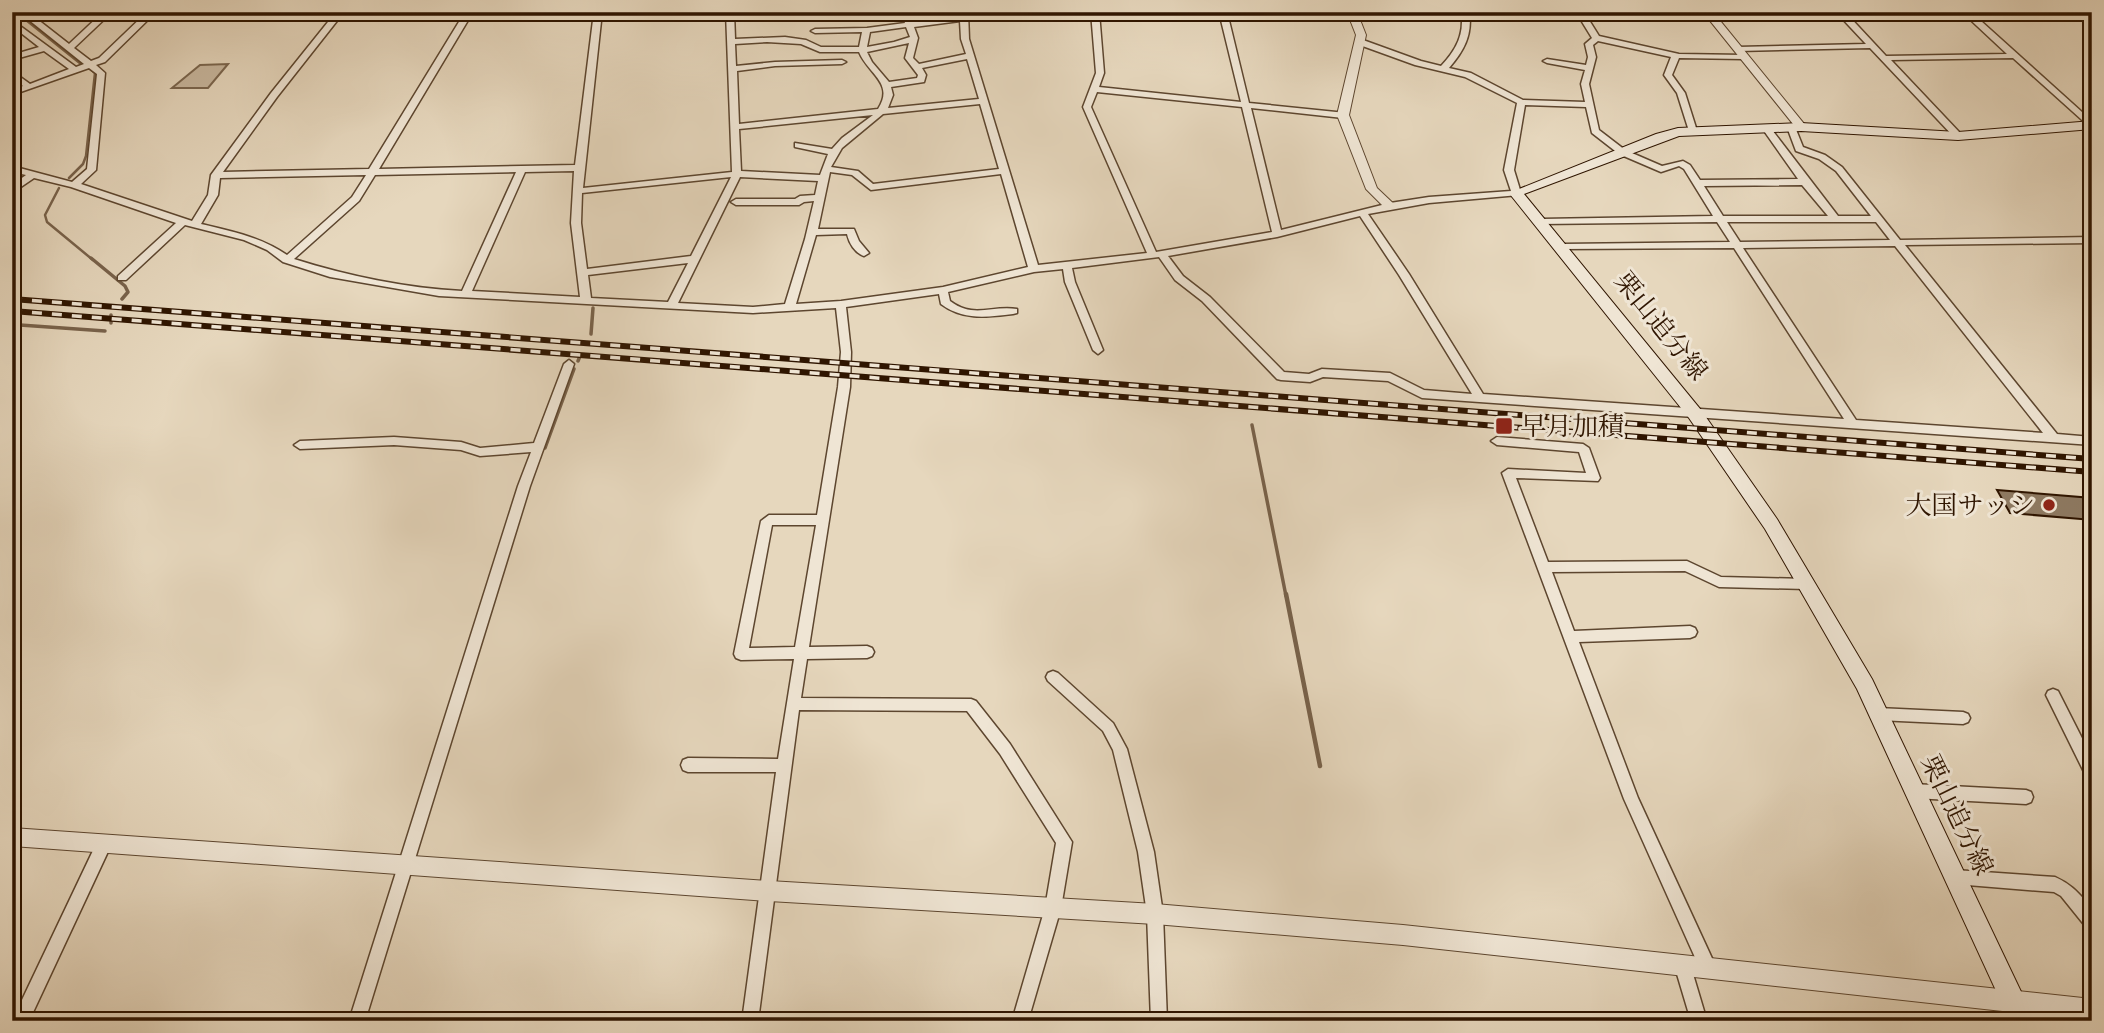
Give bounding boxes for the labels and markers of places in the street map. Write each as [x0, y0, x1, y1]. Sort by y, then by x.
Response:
place label: 早月加積 [1520, 409, 1624, 444]
marker: 早月加積 [1494, 416, 1514, 436]
place label: 大国サッシ [1906, 488, 2035, 523]
marker: 大国サッシ [2041, 497, 2057, 513]

